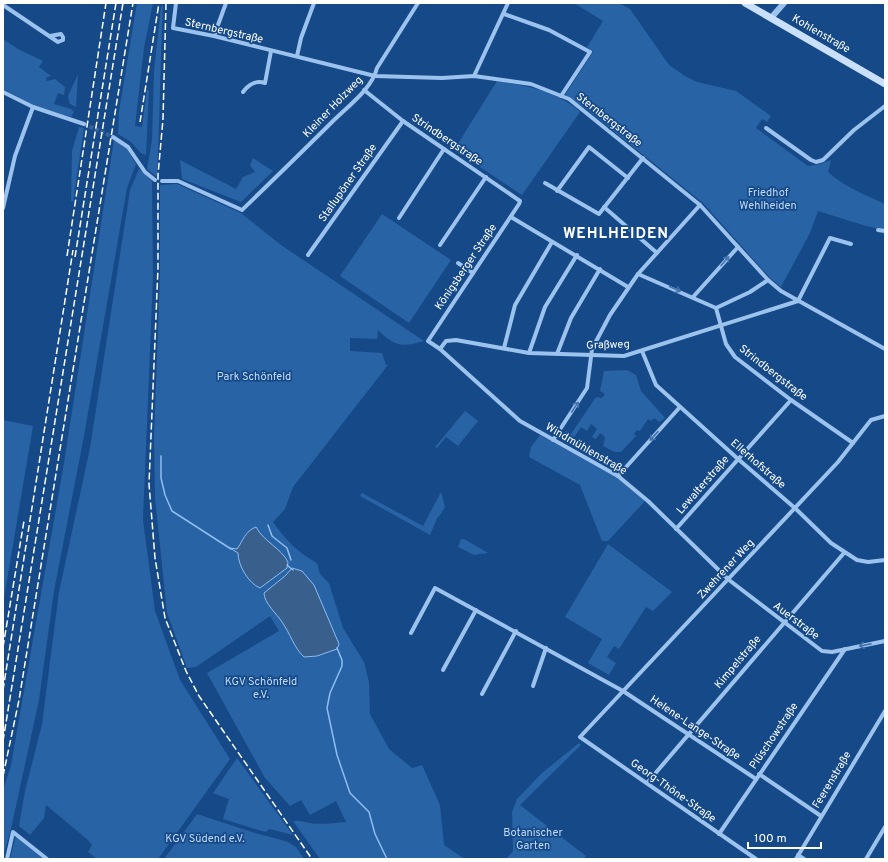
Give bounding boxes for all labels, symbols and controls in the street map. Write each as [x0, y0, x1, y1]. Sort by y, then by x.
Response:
street label: Kohlenstraße [789, 12, 853, 56]
street label: Sternbergstraße [183, 15, 265, 47]
street label: Kleiner Holzweg [300, 73, 366, 141]
street label: Sternbergstraße [573, 90, 645, 150]
street label: Strindbergstraße [409, 111, 485, 169]
street label: Stallupöner Straße [316, 141, 380, 225]
park label: Friedhof Wehlheiden [739, 186, 797, 213]
street label: Königsberger Straße [432, 221, 500, 313]
district label: WEHLHEIDEN [563, 225, 669, 244]
one-way arrow [720, 256, 729, 267]
one-way arrow [668, 285, 680, 293]
street label: Graßweg [586, 337, 630, 353]
street label: Strindbergstraße [736, 342, 810, 404]
park label: Park Schönfeld [217, 370, 291, 384]
one-way arrow [571, 402, 579, 413]
street label: Windmühlenstraße [543, 420, 629, 478]
one-way arrow [650, 431, 659, 441]
street label: Ellerhofstraße [727, 436, 789, 492]
street label: Lewalterstraße [674, 453, 732, 517]
street label: Zwehrener Weg [695, 536, 757, 602]
street label: Auerstraße [770, 599, 822, 643]
street label: Kimpelstraße [712, 632, 764, 692]
one-way arrow [859, 642, 872, 650]
park label: KGV Schönfeld e.V. [225, 675, 297, 702]
street label: Helene-Lange-Straße [647, 693, 743, 764]
street label: Plüschowstraße [747, 700, 801, 772]
street label: Feerenstraße [809, 749, 855, 811]
street label: Georg-Thöne-Straße [627, 756, 719, 826]
scale bar [748, 824, 821, 850]
park label: Botanischer Garten [503, 826, 563, 853]
text: 100 m [754, 831, 787, 847]
park label: KGV Südend e.V. [165, 832, 245, 846]

